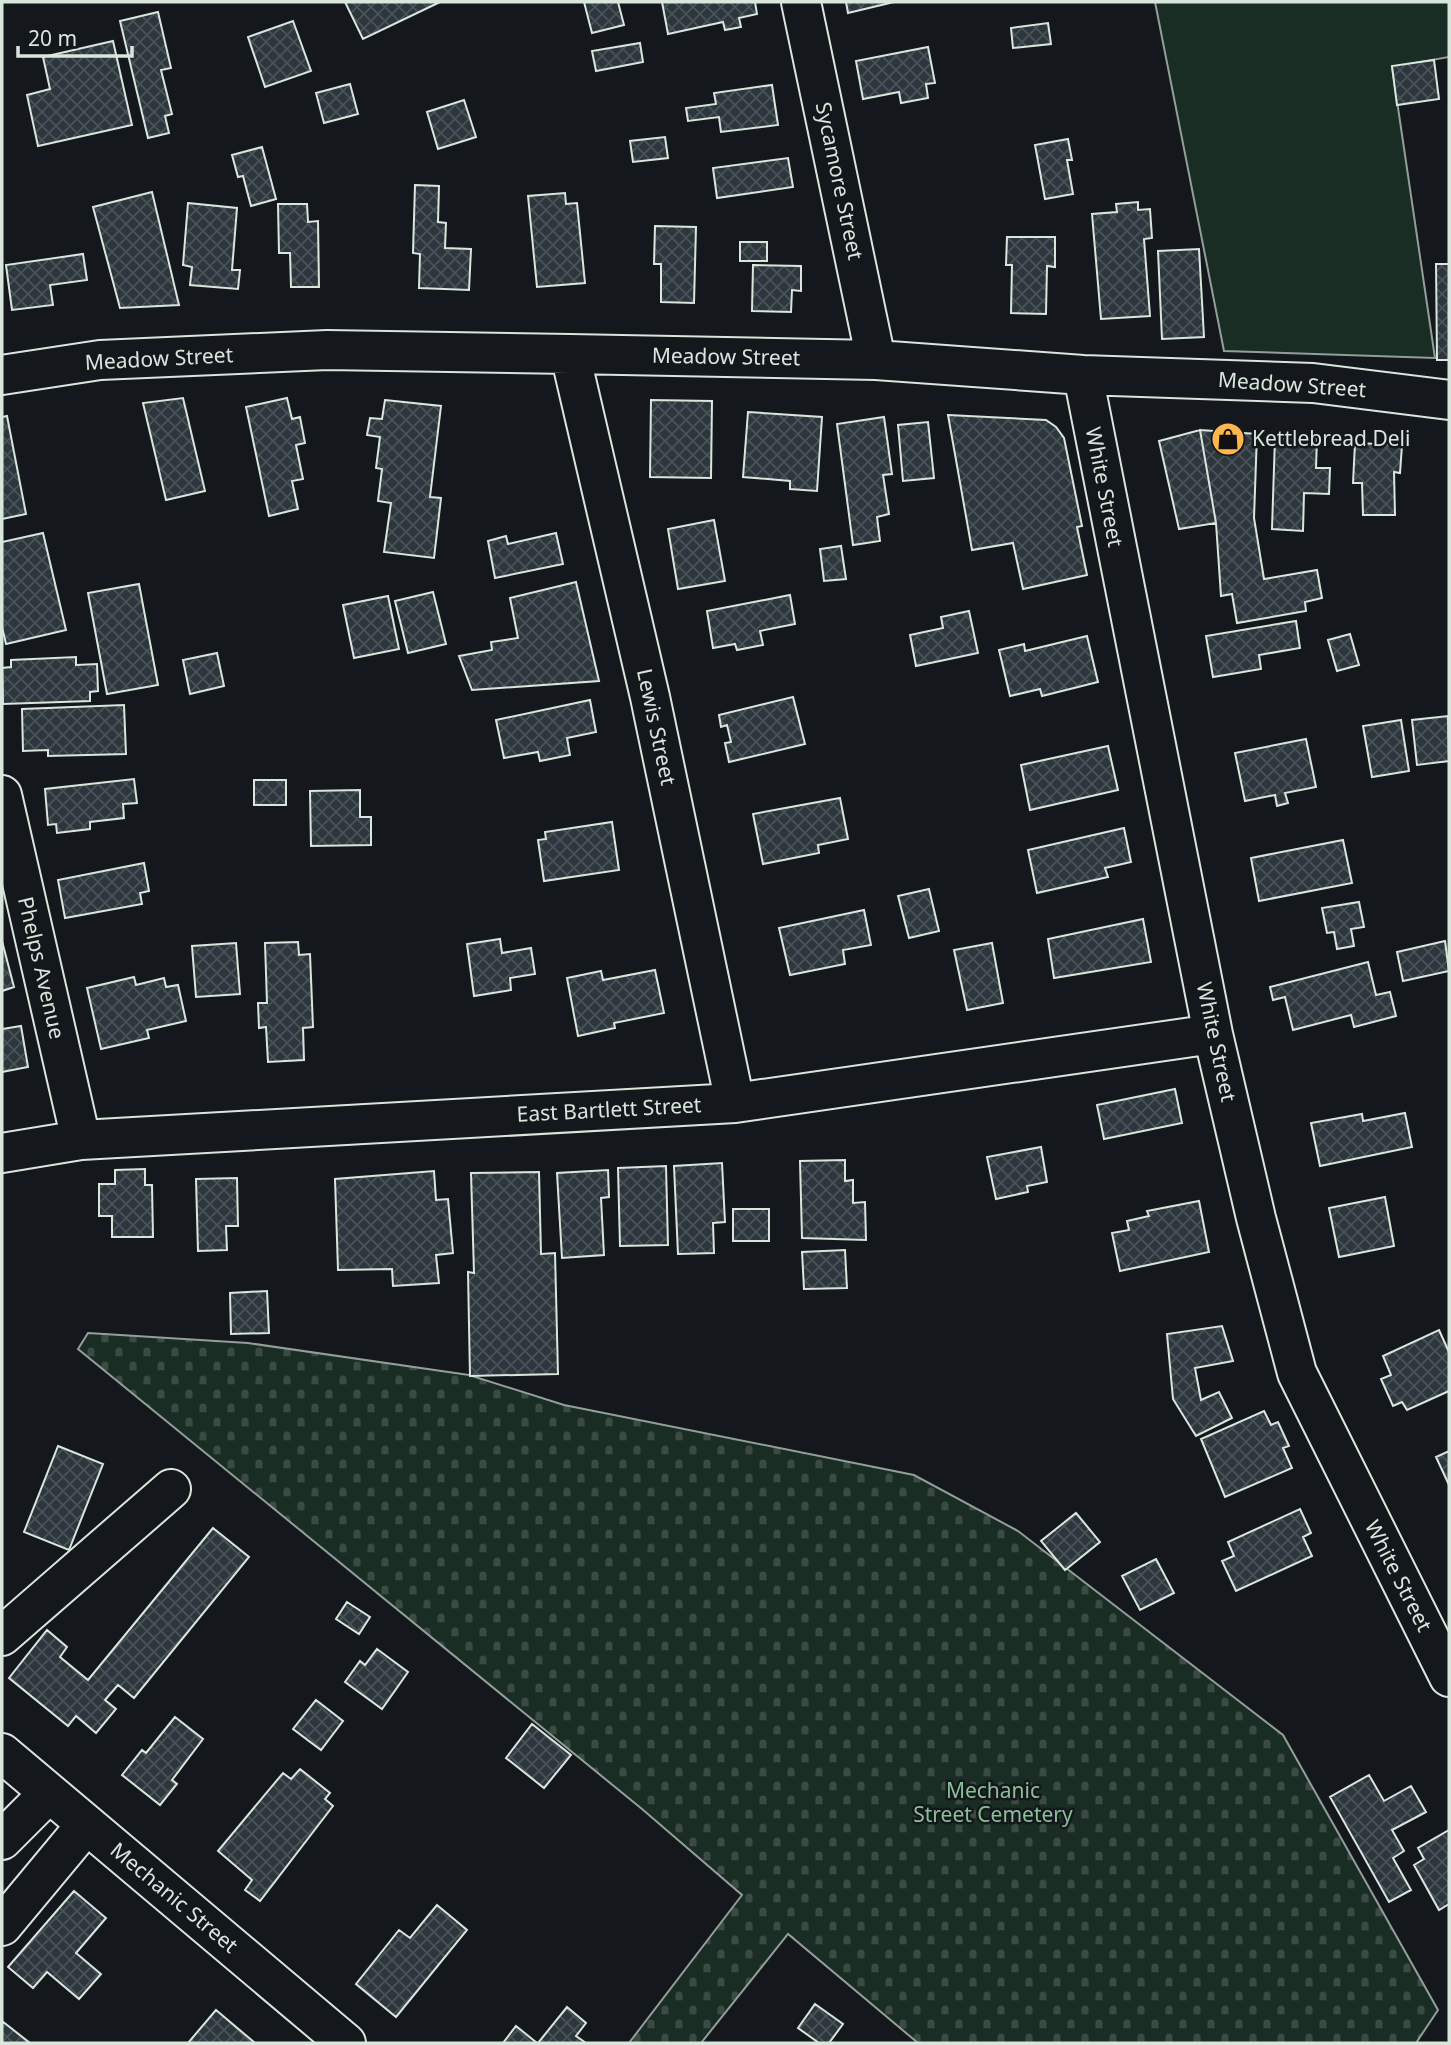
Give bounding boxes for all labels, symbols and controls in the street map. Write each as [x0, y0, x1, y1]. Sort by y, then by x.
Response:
scale bar [18, 14, 131, 58]
text: 20 m [28, 24, 77, 52]
street label: Sycamore Street [810, 99, 870, 263]
street label: Meadow Street [84, 340, 234, 376]
street label: Meadow Street [652, 341, 801, 371]
street label: Meadow Street [1217, 365, 1368, 403]
shop icon: Kettlebread Deli [1209, 420, 1247, 458]
place label: Kettlebread Deli [1252, 424, 1410, 452]
street label: White Street [1080, 425, 1130, 549]
street label: Lewis Street [631, 666, 683, 788]
street label: Phelps Avenue [12, 894, 72, 1042]
street label: White Street [1191, 979, 1243, 1105]
street label: East Bartlett Street [516, 1090, 702, 1128]
street label: White Street [1359, 1515, 1439, 1636]
park label: Mechanic Street Cemetery [913, 1776, 1073, 1828]
street label: Mechanic Street [105, 1836, 245, 1959]

